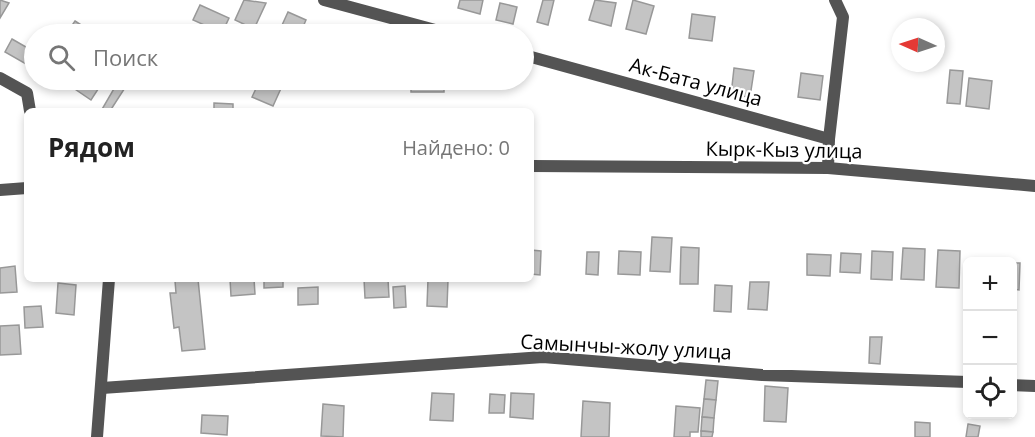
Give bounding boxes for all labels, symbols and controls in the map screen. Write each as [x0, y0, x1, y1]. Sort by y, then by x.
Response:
north arrow [891, 18, 945, 72]
search box [24, 24, 534, 90]
icon: search [45, 41, 78, 74]
text: Поиск [93, 42, 158, 72]
street label: Ак-Бата улица [627, 51, 765, 112]
text: Рядом [48, 129, 135, 165]
text: Найдено: 0 [402, 134, 510, 161]
street label: Кырк-Кыз улица [705, 135, 863, 164]
map controls [963, 257, 1017, 419]
button: + [963, 257, 1017, 311]
button: − [963, 311, 1017, 365]
street label: Самынчы-жолу улица [520, 327, 732, 366]
button: locate [963, 365, 1017, 419]

